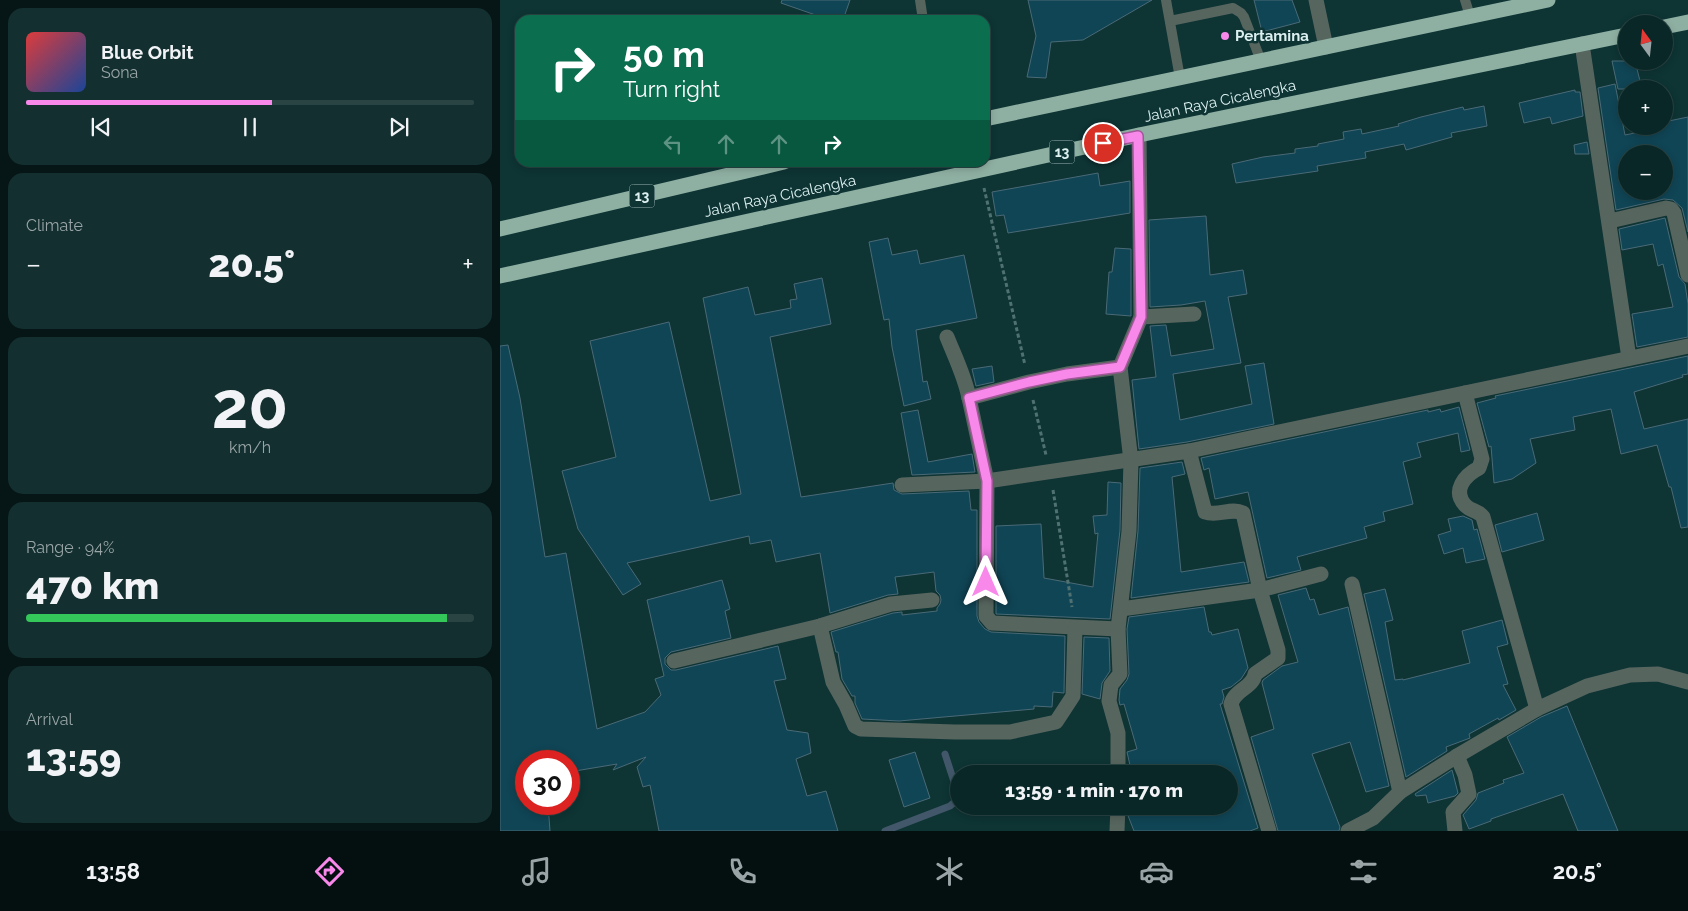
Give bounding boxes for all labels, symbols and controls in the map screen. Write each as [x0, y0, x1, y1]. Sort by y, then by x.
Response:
north arrow [1618, 15, 1672, 70]
map controls [1618, 15, 1673, 200]
place label: Pertamina [1235, 27, 1309, 45]
marker: Pertamina [1219, 30, 1231, 42]
text: 50 m [623, 34, 705, 75]
icon: right [540, 35, 605, 100]
text: Blue Orbit [101, 41, 193, 63]
text: Sona [101, 63, 138, 82]
text: Turn right [623, 76, 720, 102]
street label: Jalan Raya Cicalengka [1143, 76, 1297, 126]
button: + [1618, 80, 1673, 135]
icon: previous [87, 113, 115, 141]
icon: pause [236, 113, 264, 141]
icon: next [385, 113, 413, 141]
pin [1082, 122, 1124, 164]
icon: arrive [1089, 129, 1117, 157]
icon: left [659, 130, 687, 158]
icon: ahead [712, 130, 740, 158]
icon: ahead [765, 130, 793, 158]
icon: right [818, 130, 846, 158]
road number: 13 [1050, 140, 1074, 163]
button: − [1618, 145, 1673, 200]
street label: Jalan Raya Cicalengka [703, 171, 857, 221]
road number: 13 [630, 185, 654, 208]
text: Climate [26, 216, 83, 235]
text: 20.5° [208, 241, 295, 286]
text: − [26, 248, 41, 281]
text: + [462, 248, 474, 281]
text: 20 [212, 367, 288, 443]
text: km/h [229, 438, 271, 457]
text: Range · 94% [26, 538, 114, 557]
position arrow [959, 555, 1011, 607]
text: 470 km [26, 563, 159, 608]
text: Arrival [26, 710, 73, 729]
text: 13:59 [26, 735, 121, 780]
speed limit sign: 30 [515, 750, 580, 815]
text: 13:59 · 1 min · 170 m [1005, 779, 1183, 801]
icon: directions [312, 854, 347, 889]
icon: music [519, 854, 554, 889]
icon: phone [725, 854, 760, 889]
icon: climate [932, 854, 967, 889]
icon: car [1139, 854, 1174, 889]
icon: filters [1346, 854, 1381, 889]
text: 13:58 [86, 858, 140, 884]
text: 20.5° [1553, 858, 1602, 884]

